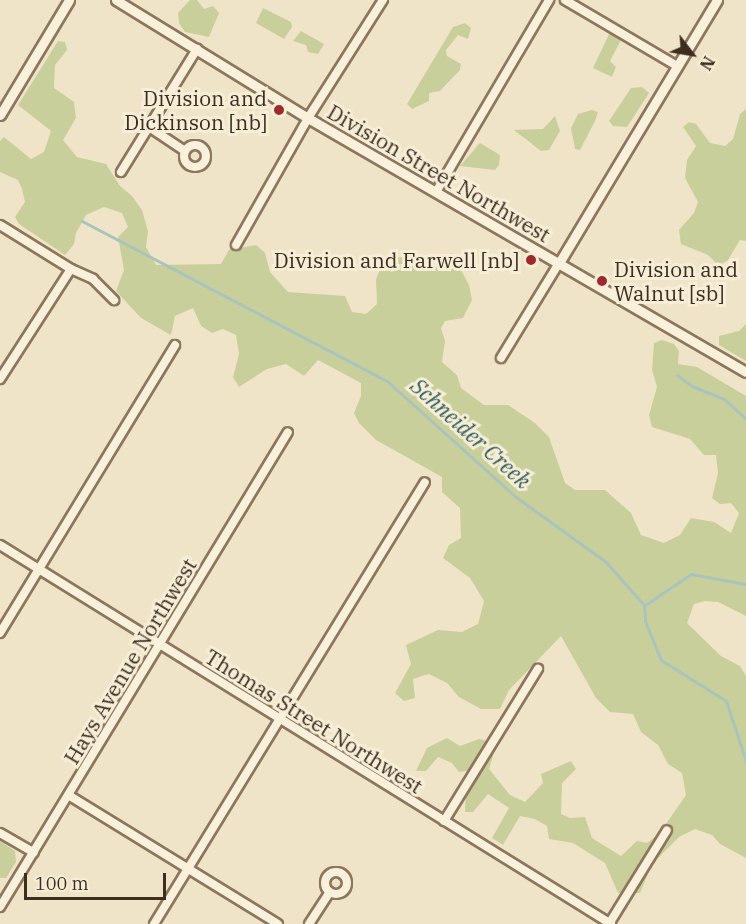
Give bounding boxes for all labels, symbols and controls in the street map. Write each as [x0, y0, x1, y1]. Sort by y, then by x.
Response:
north arrow [662, 24, 722, 84]
text: N [696, 53, 719, 74]
place label: Division and Dickinson [nb] [124, 85, 267, 135]
street label: Division Street Northwest [323, 99, 555, 247]
marker: Division and Dickinson [nb] [272, 103, 286, 117]
place label: Division and Farwell [nb] [274, 247, 519, 273]
marker: Division and Farwell [nb] [524, 253, 538, 267]
place label: Division and Walnut [sb] [614, 256, 738, 306]
marker: Division and Walnut [sb] [595, 274, 609, 288]
water label: Schneider Creek [406, 372, 536, 494]
street label: Hays Avenue Northwest [59, 554, 201, 768]
street label: Thomas Street Northwest [200, 644, 428, 798]
scale bar [27, 861, 170, 899]
text: 100 m [35, 872, 89, 895]

